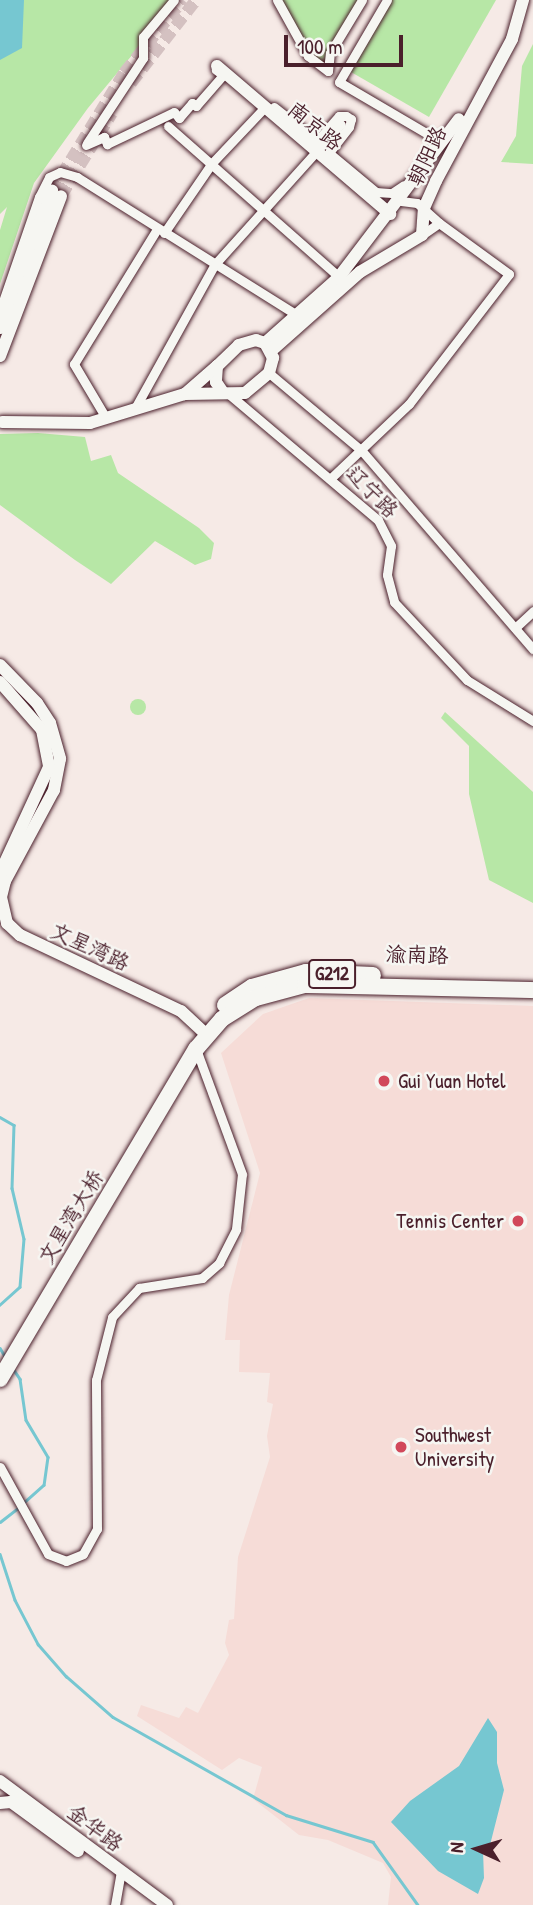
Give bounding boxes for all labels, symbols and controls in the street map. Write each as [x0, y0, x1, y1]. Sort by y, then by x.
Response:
scale bar [288, 21, 407, 65]
text: 100 m [297, 32, 343, 61]
street label: 南京路 [283, 96, 347, 156]
street label: 朝阳路 [402, 122, 452, 190]
street label: 辽宁路 [341, 461, 403, 523]
street label: 文星湾路 [47, 918, 133, 976]
street label: 渝南路 [385, 941, 449, 969]
road number: G212 [308, 958, 356, 990]
place label: Gui Yuan Hotel [398, 1068, 506, 1094]
marker: Gui Yuan Hotel [376, 1073, 392, 1089]
street label: 文星湾大桥 [33, 1166, 109, 1268]
place label: Tennis Center [396, 1208, 504, 1234]
marker: Tennis Center [510, 1213, 526, 1229]
place label: Southwest University [415, 1422, 494, 1472]
marker: Southwest University [393, 1439, 409, 1455]
street label: 金华路 [62, 1799, 128, 1857]
north arrow [442, 1814, 512, 1884]
text: N [443, 1842, 469, 1853]

